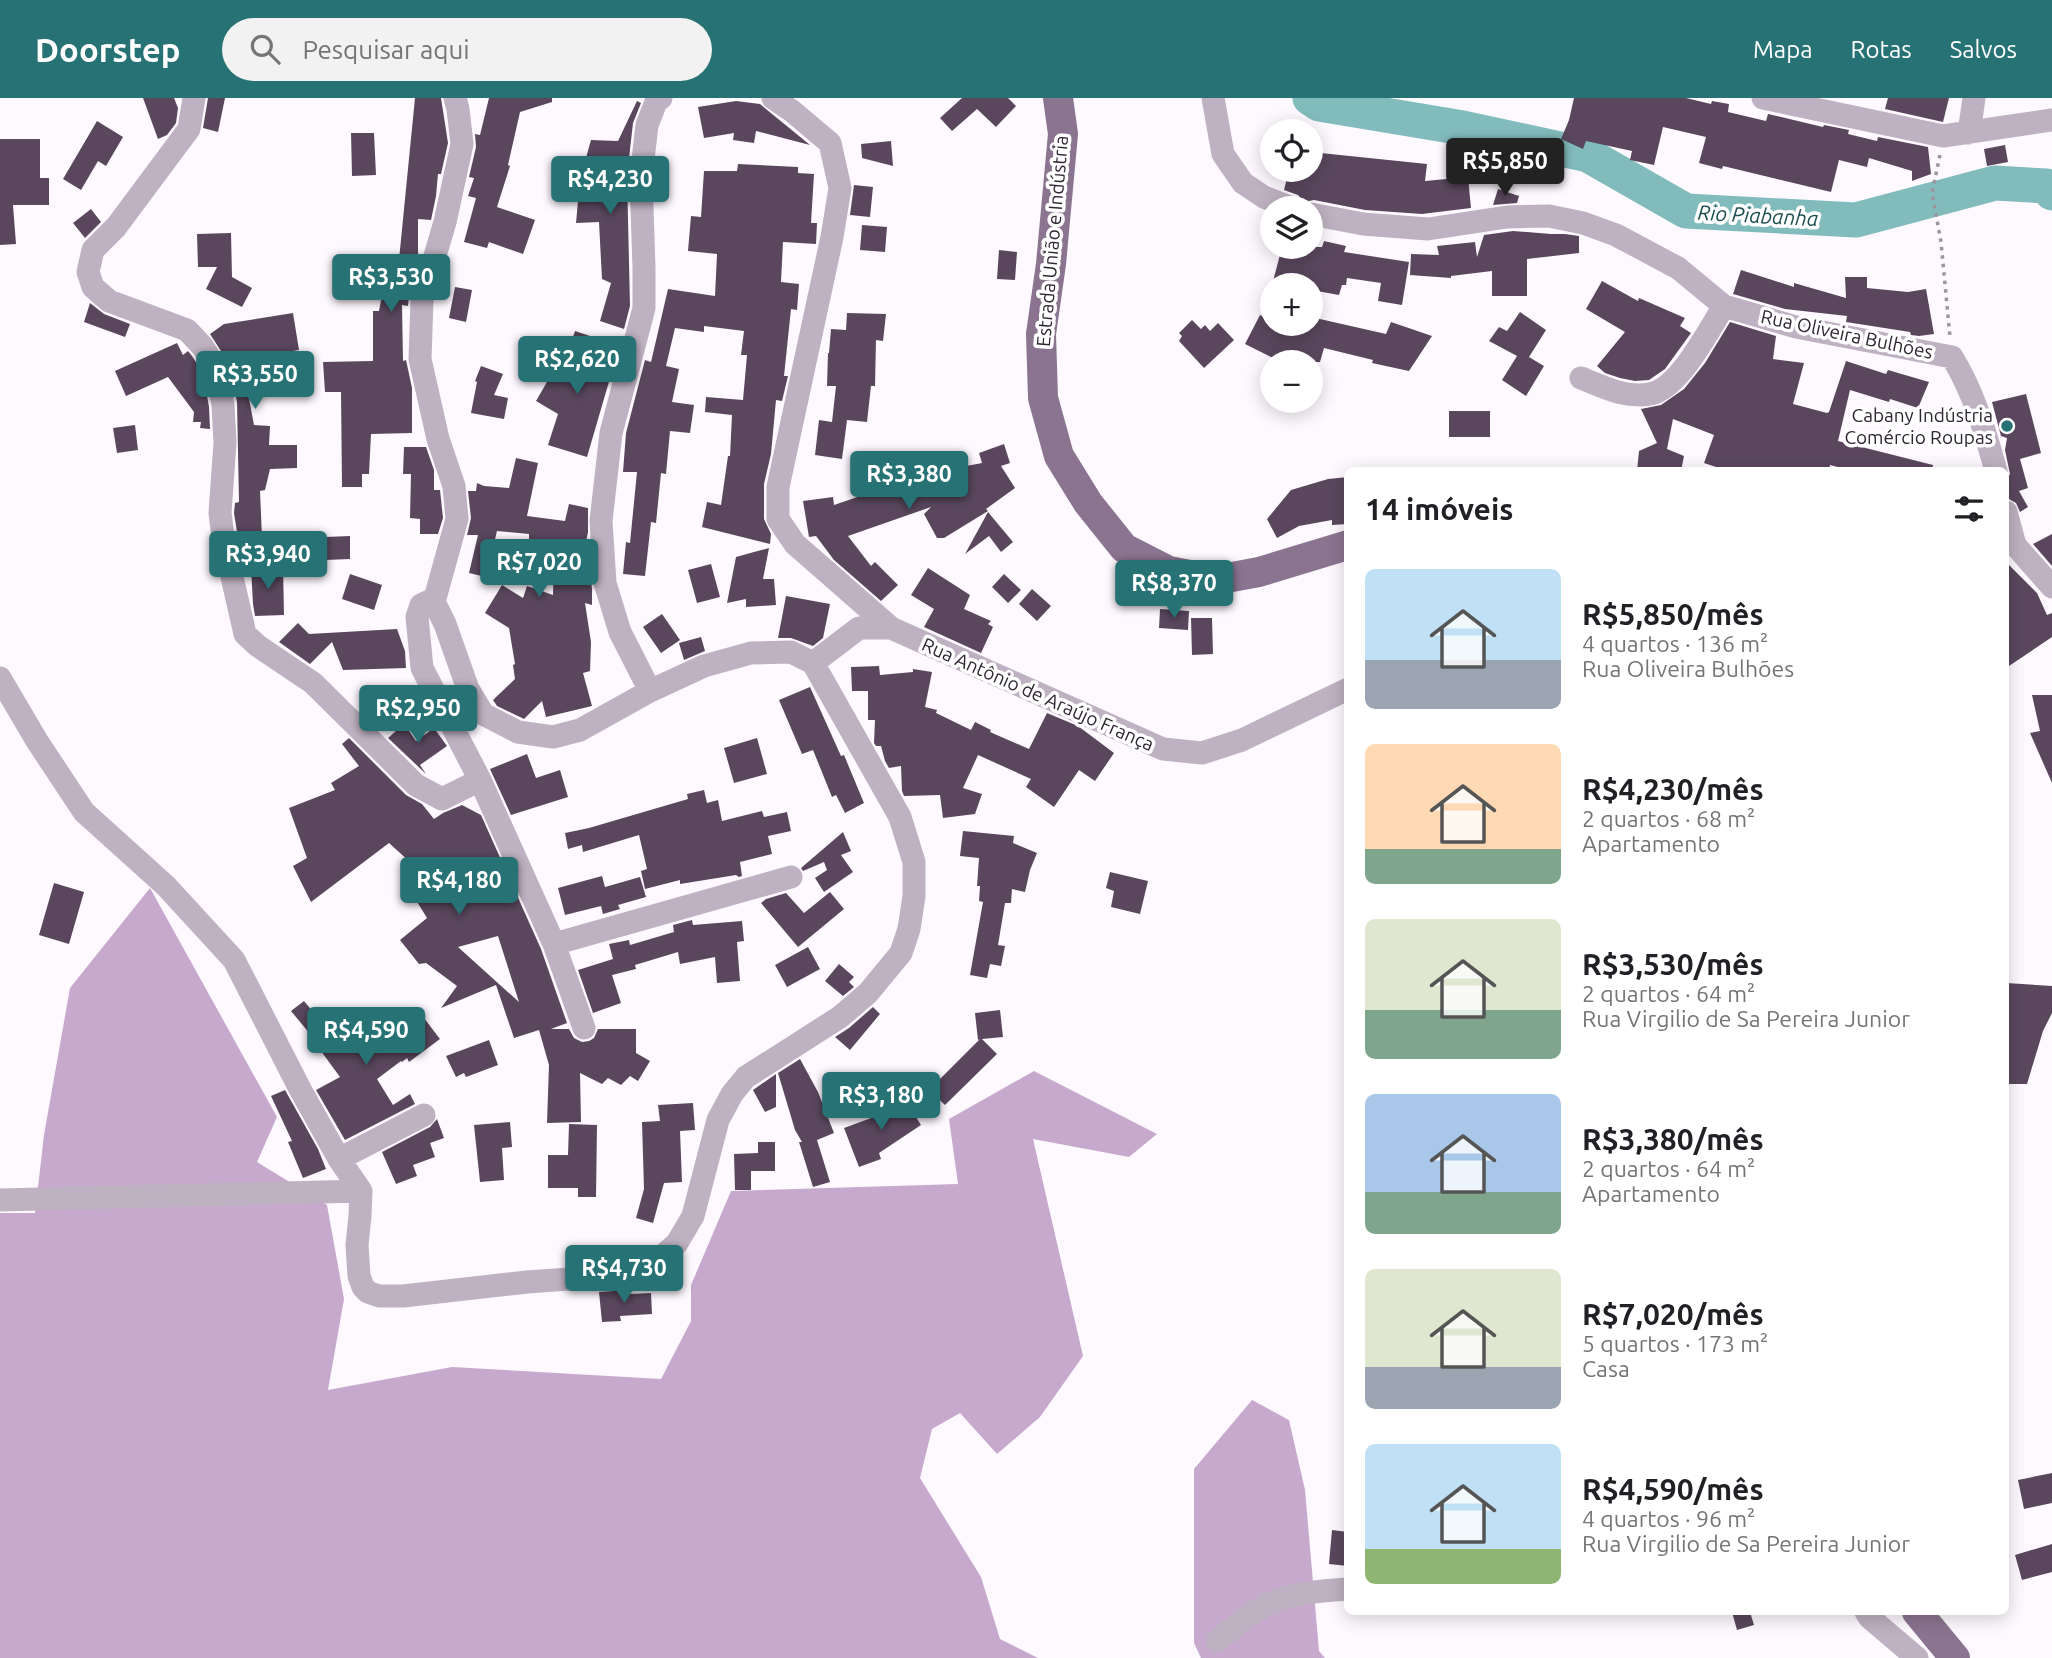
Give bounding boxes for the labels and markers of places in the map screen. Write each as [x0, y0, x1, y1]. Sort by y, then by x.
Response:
pin: R$5,850 [1440, 139, 1570, 198]
pin: R$4,230 [545, 156, 675, 216]
pin: R$3,530 [326, 254, 456, 314]
pin: R$2,620 [512, 336, 642, 396]
pin: R$3,550 [190, 352, 320, 411]
place label: Cabany Indústria Comércio Roupas [1844, 404, 1993, 448]
marker: Cabany Indústria Comércio Roupas [1999, 418, 2015, 434]
pin: R$3,380 [844, 452, 974, 511]
pin: R$3,940 [203, 532, 333, 591]
pin: R$7,020 [474, 540, 604, 599]
pin: R$8,370 [1109, 560, 1239, 620]
pin: R$2,950 [353, 686, 483, 745]
pin: R$4,180 [394, 858, 524, 917]
pin: R$4,590 [301, 1007, 431, 1067]
pin: R$3,180 [816, 1072, 946, 1132]
pin: R$4,730 [559, 1246, 689, 1305]

